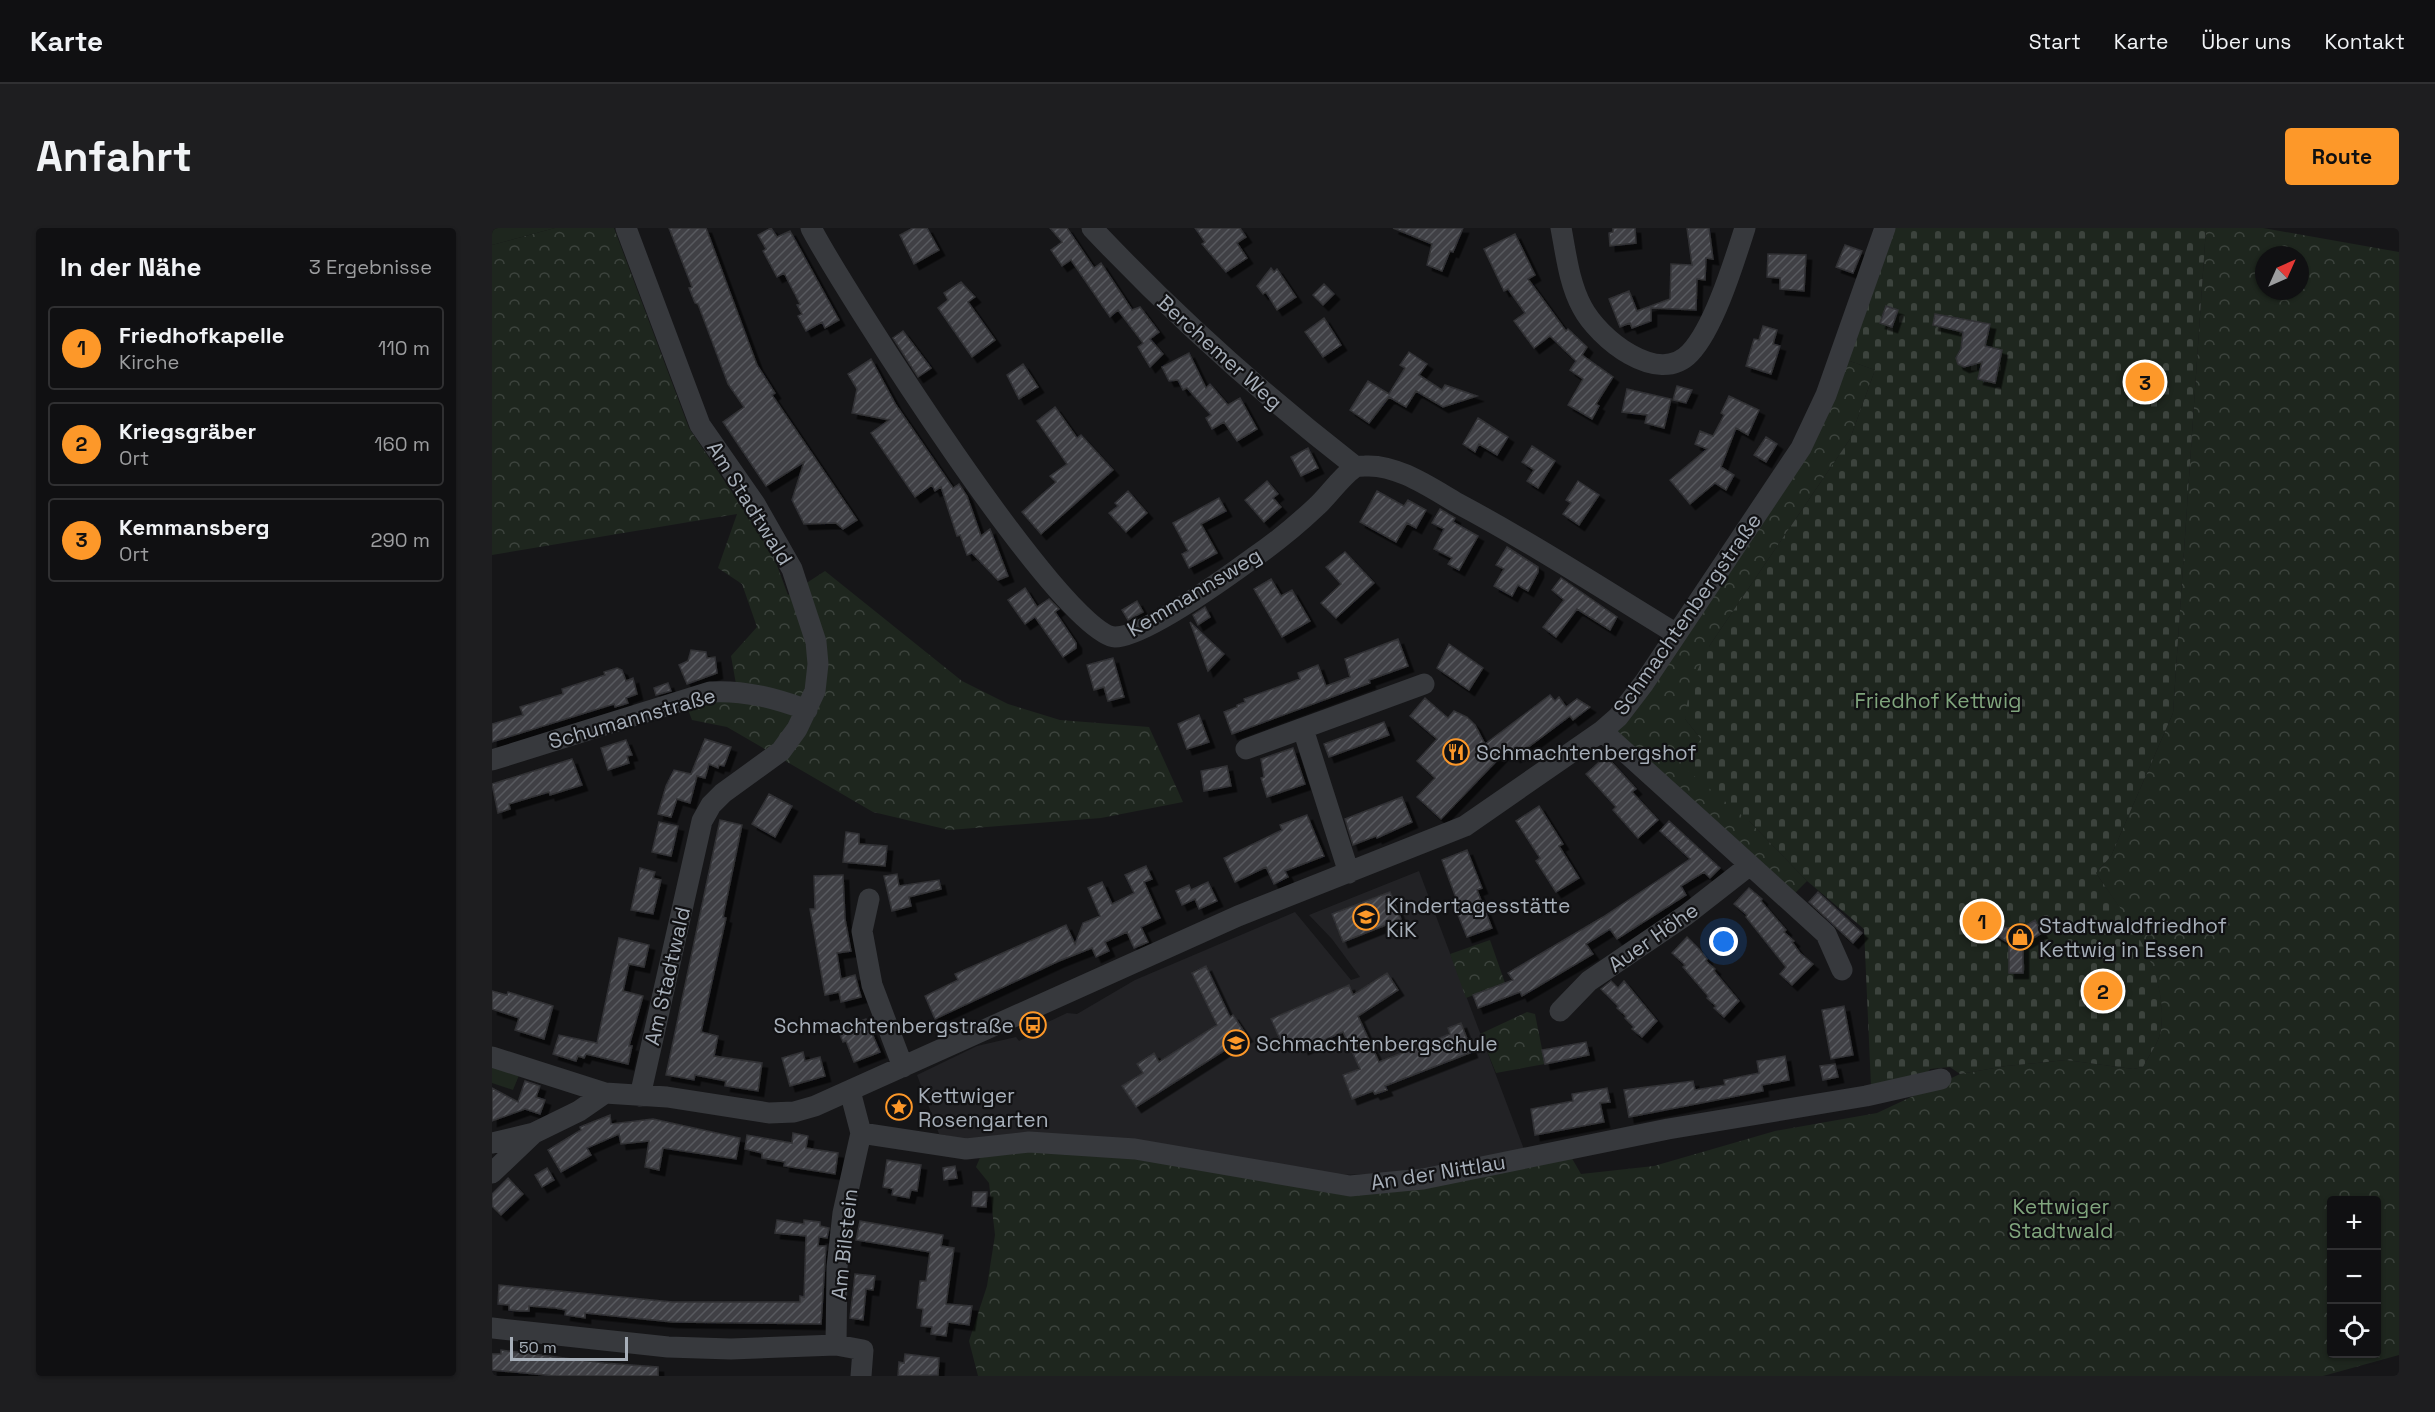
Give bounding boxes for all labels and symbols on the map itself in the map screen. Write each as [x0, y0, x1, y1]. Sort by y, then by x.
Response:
north arrow [2255, 246, 2309, 300]
street label: Berchemer Weg [1152, 289, 1288, 415]
pin: 3 [2126, 360, 2164, 404]
street label: Am Stadtwald [701, 436, 799, 570]
street label: Schmachtenbergstraße [1607, 508, 1767, 720]
street label: Kemmannsweg [1122, 541, 1266, 643]
street label: Schumannstraße [545, 681, 719, 755]
park label: Friedhof Kettwig [1854, 687, 2022, 714]
restaurant icon: Schmachtenbergshof [1441, 737, 1471, 767]
place label: Schmachtenbergshof [1476, 739, 1697, 766]
place label: Kindertagesstätte KiK [1386, 892, 1570, 943]
street label: Auer Höhe [1603, 896, 1703, 978]
pin: 1 [1962, 898, 2002, 944]
school or university icon: Kindertagesstätte KiK [1351, 902, 1381, 932]
street label: Am Stadtwald [638, 904, 696, 1048]
place label: Stadtwaldfriedhof Kettwig in Essen [2039, 912, 2227, 963]
shop icon: Stadtwaldfriedhof Kettwig in Essen [2005, 922, 2035, 952]
your location [1709, 927, 1738, 956]
pin: 2 [2084, 968, 2122, 1014]
bus stop icon: Schmachtenbergstraße [1018, 1010, 1048, 1040]
place label: Schmachtenbergstraße [773, 1012, 1014, 1039]
school or university icon: Schmachtenbergschule [1221, 1028, 1251, 1058]
place label: Schmachtenbergschule [1256, 1030, 1498, 1057]
place label: Kettwiger Rosengarten [918, 1082, 1049, 1133]
place icon: Kettwiger Rosengarten [884, 1092, 914, 1122]
street label: An der Nittlau [1369, 1148, 1507, 1196]
street label: Am Bilstein [825, 1187, 863, 1301]
park label: Kettwiger Stadtwald [2009, 1193, 2113, 1244]
scale bar [510, 1334, 628, 1362]

